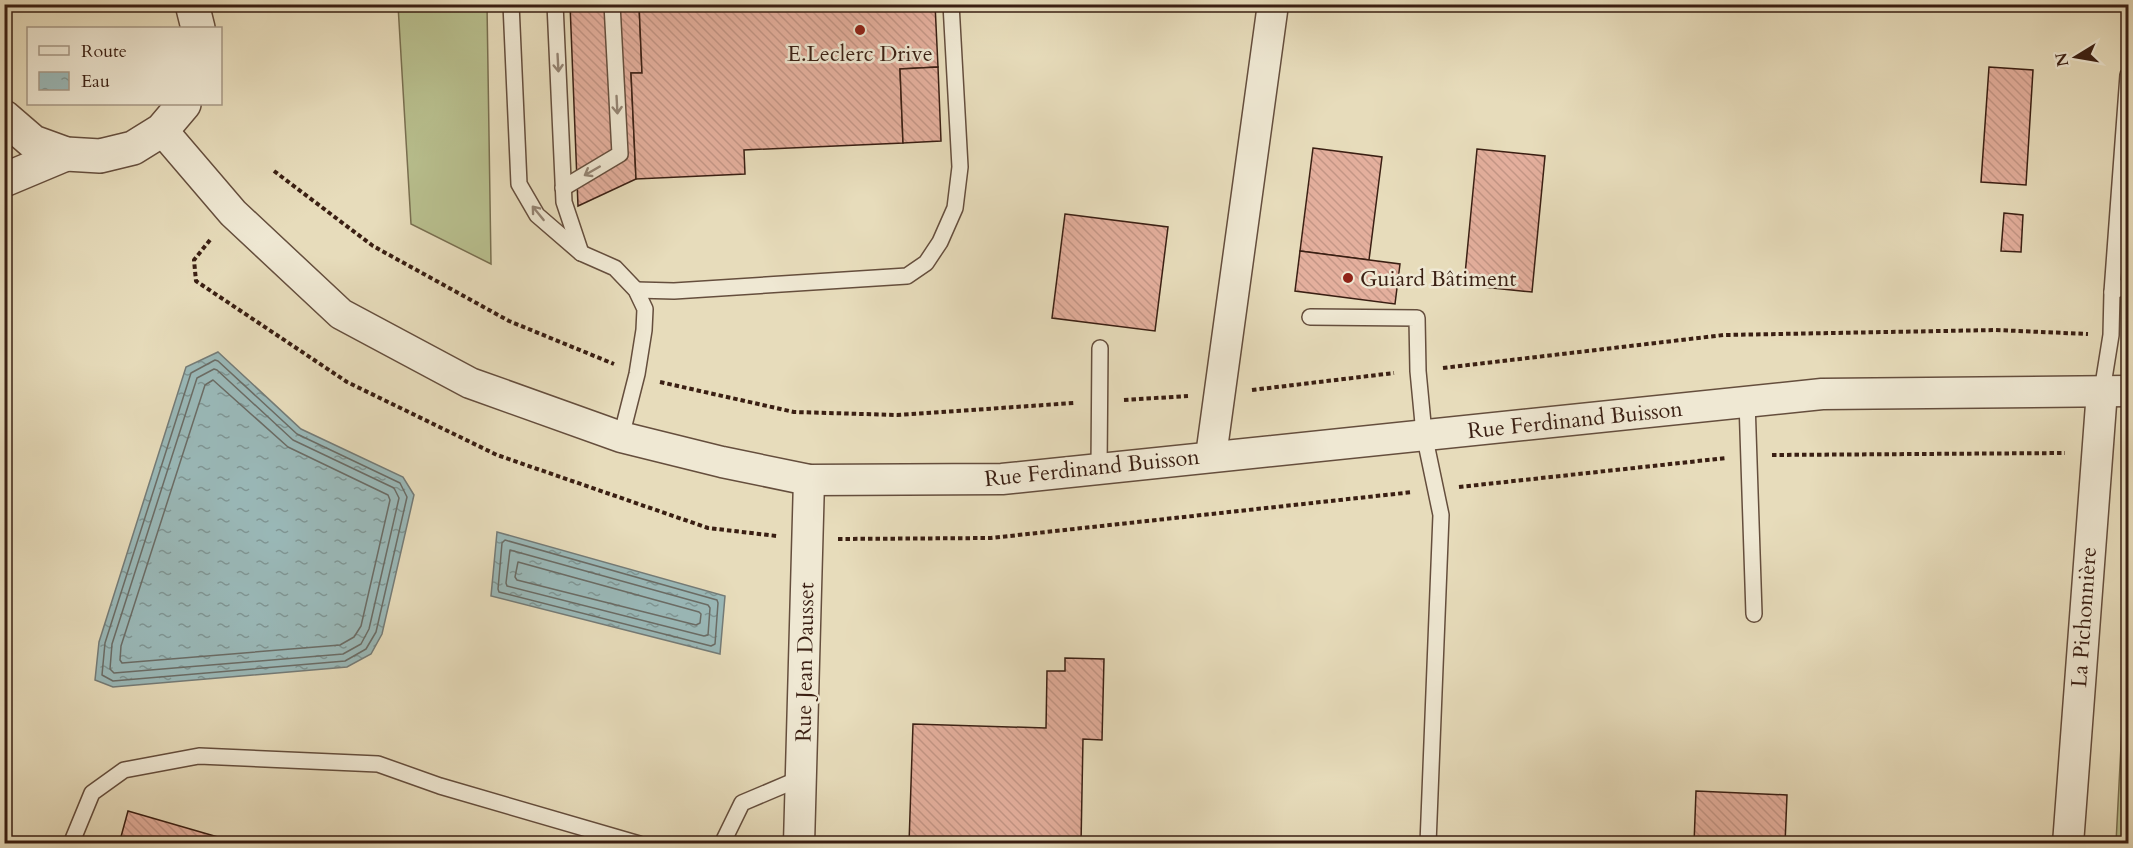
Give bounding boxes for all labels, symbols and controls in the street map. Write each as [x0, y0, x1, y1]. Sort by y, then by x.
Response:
marker: E.Leclerc Drive [853, 23, 867, 37]
legend [27, 27, 222, 105]
north arrow [2046, 27, 2106, 87]
text: Route [81, 39, 127, 64]
place label: E.Leclerc Drive [787, 39, 933, 69]
text: N [2050, 51, 2074, 69]
one-way arrow [552, 52, 563, 72]
text: Eau [81, 69, 110, 94]
one-way arrow [612, 94, 623, 114]
one-way arrow [584, 165, 601, 177]
one-way arrow [532, 205, 545, 221]
place label: Guiard Bâtiment [1360, 264, 1517, 294]
marker: Guiard Bâtiment [1341, 271, 1355, 285]
street label: Rue Ferdinand Buisson [1466, 394, 1685, 446]
street label: Rue Ferdinand Buisson [983, 442, 1202, 494]
street label: La Pichonnière [2064, 546, 2104, 689]
street label: Rue Jean Dausset [789, 582, 821, 742]

